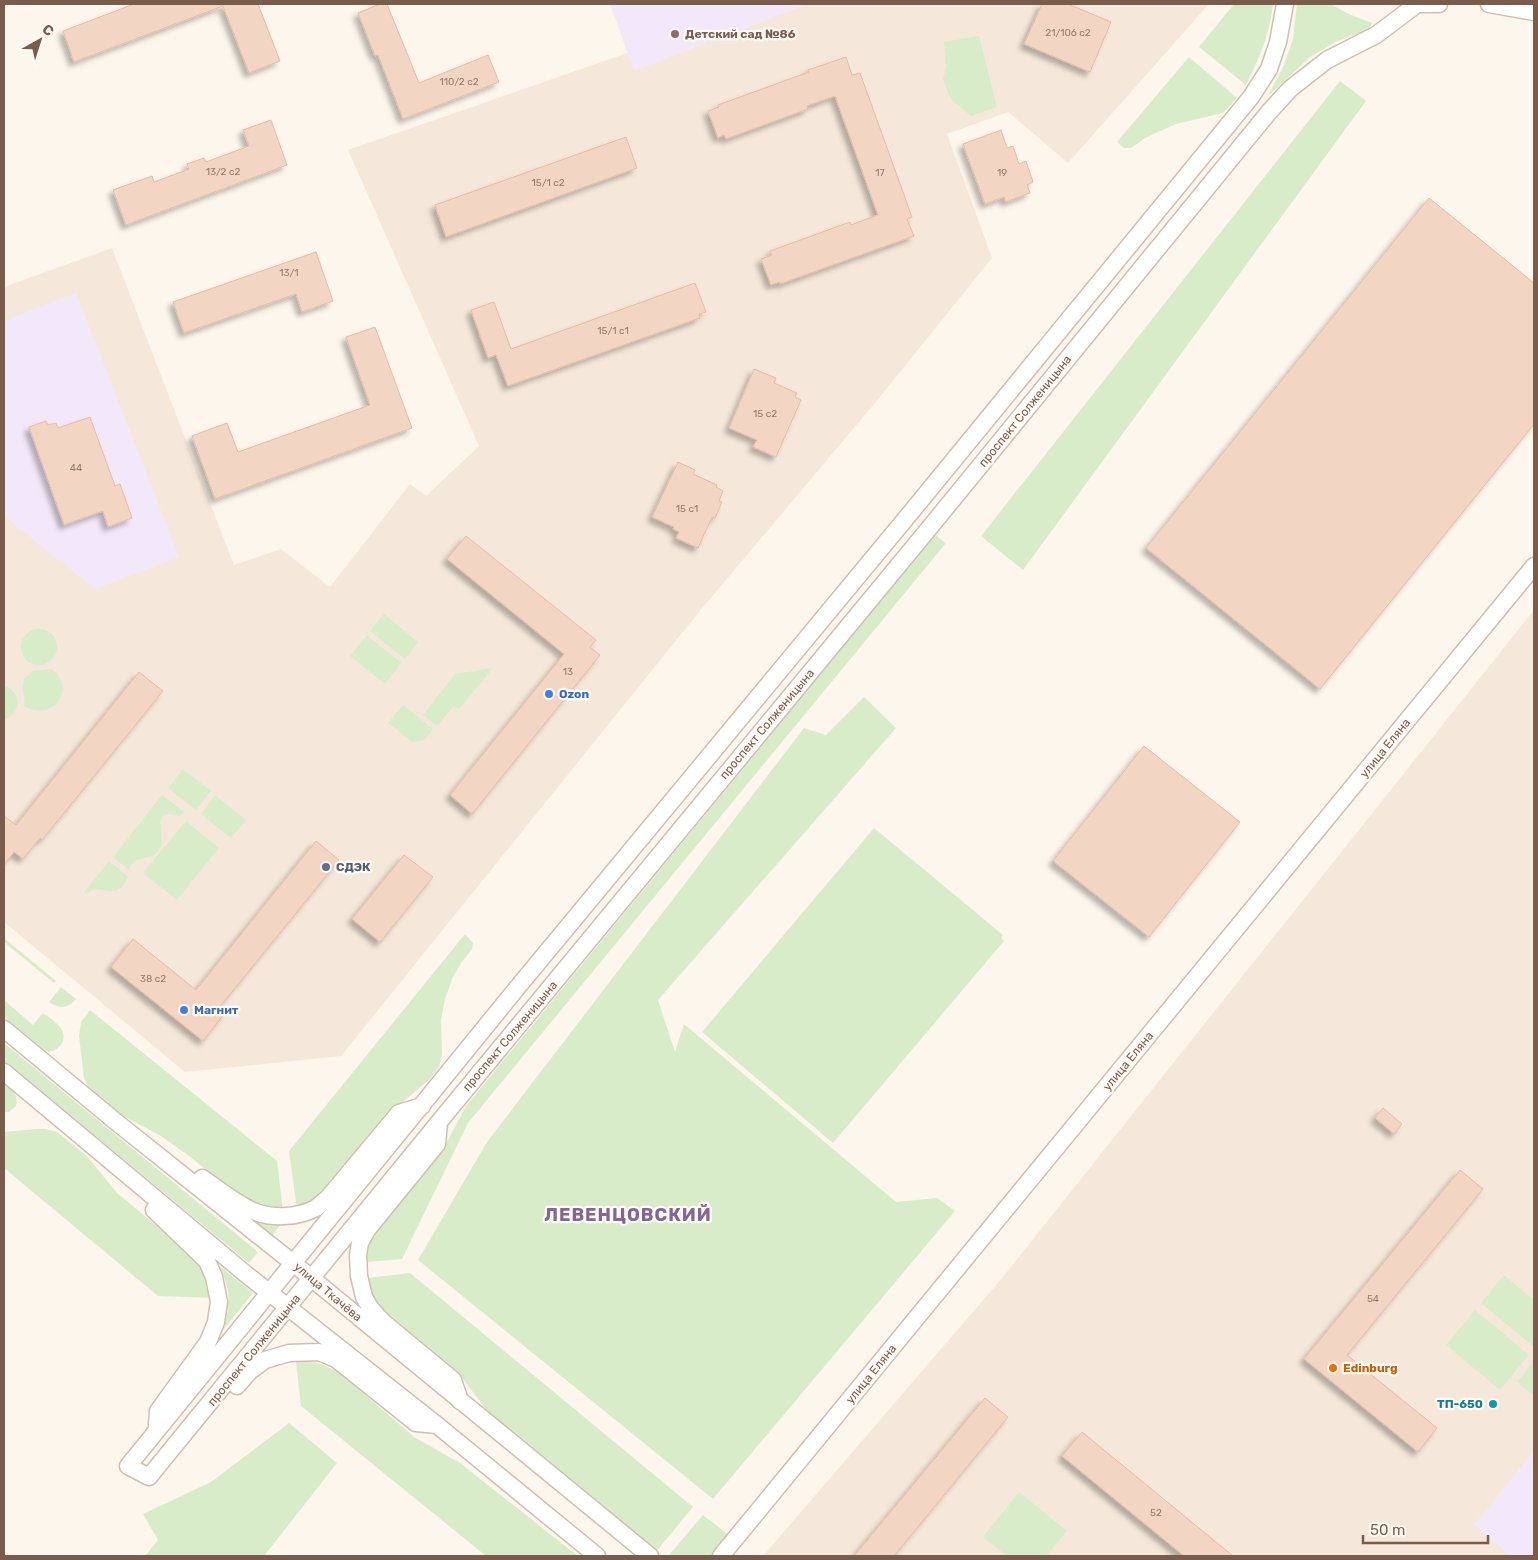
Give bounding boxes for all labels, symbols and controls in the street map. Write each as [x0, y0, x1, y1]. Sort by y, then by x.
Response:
north arrow [15, 15, 65, 65]
text: С [39, 21, 57, 40]
place label: Детский сад №86 [685, 27, 796, 41]
house number: 21/106 c2 [1045, 27, 1091, 39]
marker: Детский сад №86 [669, 28, 681, 40]
house number: 110/2 с2 [439, 76, 479, 88]
house number: 13/2 с2 [206, 166, 240, 178]
house number: 17 [875, 167, 885, 179]
house number: 19 [997, 167, 1007, 179]
house number: 15/1 с2 [531, 177, 565, 189]
house number: 13/1 [279, 267, 299, 279]
house number: 15/1 с1 [597, 325, 629, 337]
street label: проспект Солженицына [976, 352, 1074, 470]
house number: 15 с2 [753, 408, 777, 420]
house number: 44 [70, 462, 82, 474]
house number: 15 с1 [676, 503, 698, 515]
house number: 13 [563, 666, 573, 678]
street label: проспект Солженицына [717, 666, 817, 782]
place label: Ozon [559, 687, 589, 701]
marker: Ozon [543, 688, 555, 700]
street label: улица Еляна [1357, 716, 1413, 780]
place label: СДЭК [336, 860, 371, 874]
marker: СДЭК [320, 861, 332, 873]
house number: 38 с2 [140, 973, 166, 985]
street label: проспект Солженицына [460, 978, 560, 1094]
place label: Магнит [194, 1003, 239, 1017]
marker: Магнит [178, 1004, 190, 1016]
street label: улица Еляна [1100, 1029, 1156, 1093]
district label: ЛЕВЕНЦОВСКИЙ [544, 1204, 712, 1226]
street label: улица Ткачёва [291, 1260, 365, 1324]
street label: проспект Солженицына [205, 1291, 303, 1409]
house number: 54 [1367, 1293, 1379, 1305]
street label: улица Еляна [843, 1342, 899, 1406]
place label: Edinburg [1343, 1361, 1398, 1375]
marker: Edinburg [1327, 1362, 1339, 1374]
place label: ТП-650 [1437, 1397, 1483, 1411]
marker: ТП-650 [1487, 1398, 1499, 1410]
house number: 52 [1150, 1507, 1162, 1519]
scale bar [1363, 1512, 1488, 1544]
text: 50 m [1370, 1521, 1405, 1539]

